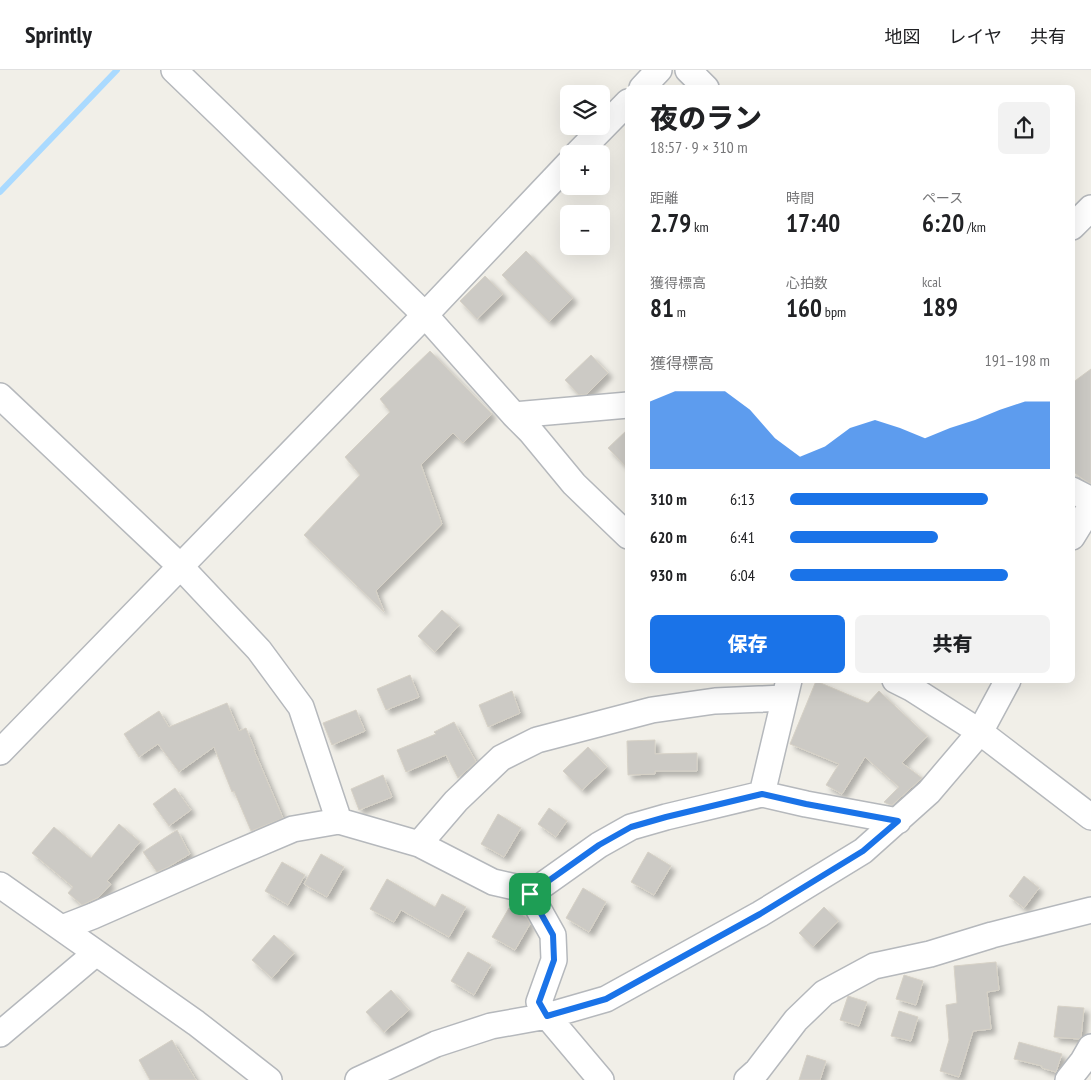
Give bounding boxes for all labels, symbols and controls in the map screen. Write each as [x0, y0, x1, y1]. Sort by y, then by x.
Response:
text: Sprintly [25, 19, 92, 50]
text: 地図 [885, 25, 921, 48]
text: レイヤ [949, 25, 1002, 48]
text: 共有 [1030, 25, 1066, 48]
map controls [560, 85, 610, 255]
button: layers [560, 85, 610, 135]
text: 夜のラン [650, 99, 762, 136]
button: share [998, 102, 1050, 154]
text: 18:57 · 9 × 310 m [650, 137, 748, 157]
button: + [560, 145, 610, 195]
text: 距離 [650, 189, 678, 207]
text: 時間 [786, 189, 814, 207]
text: ペース [922, 189, 963, 207]
button: − [560, 205, 610, 255]
text: 2.79 [650, 207, 691, 239]
text: 17:40 [786, 207, 840, 239]
text: 6:20 [922, 207, 964, 239]
text: km [691, 218, 709, 236]
text: /km [964, 218, 986, 236]
text: kcal [922, 273, 941, 291]
text: 獲得標高 [650, 274, 706, 292]
text: 心拍数 [786, 274, 828, 292]
text: 189 [922, 291, 958, 323]
text: 81 [650, 292, 674, 324]
text: 160 [786, 292, 822, 324]
text: m [674, 303, 686, 321]
text: bpm [822, 303, 846, 321]
text: 191–198 m [985, 350, 1050, 370]
text: 獲得標高 [650, 353, 714, 373]
text: 310 m [650, 489, 687, 509]
text: 6:13 [730, 489, 755, 509]
text: 620 m [650, 527, 687, 547]
text: 6:41 [730, 527, 755, 547]
text: 930 m [650, 565, 687, 585]
text: 6:04 [730, 565, 755, 585]
button: 保存 [650, 615, 845, 673]
button: 共有 [855, 615, 1050, 673]
pin [509, 873, 551, 915]
icon: arrive [516, 880, 544, 908]

